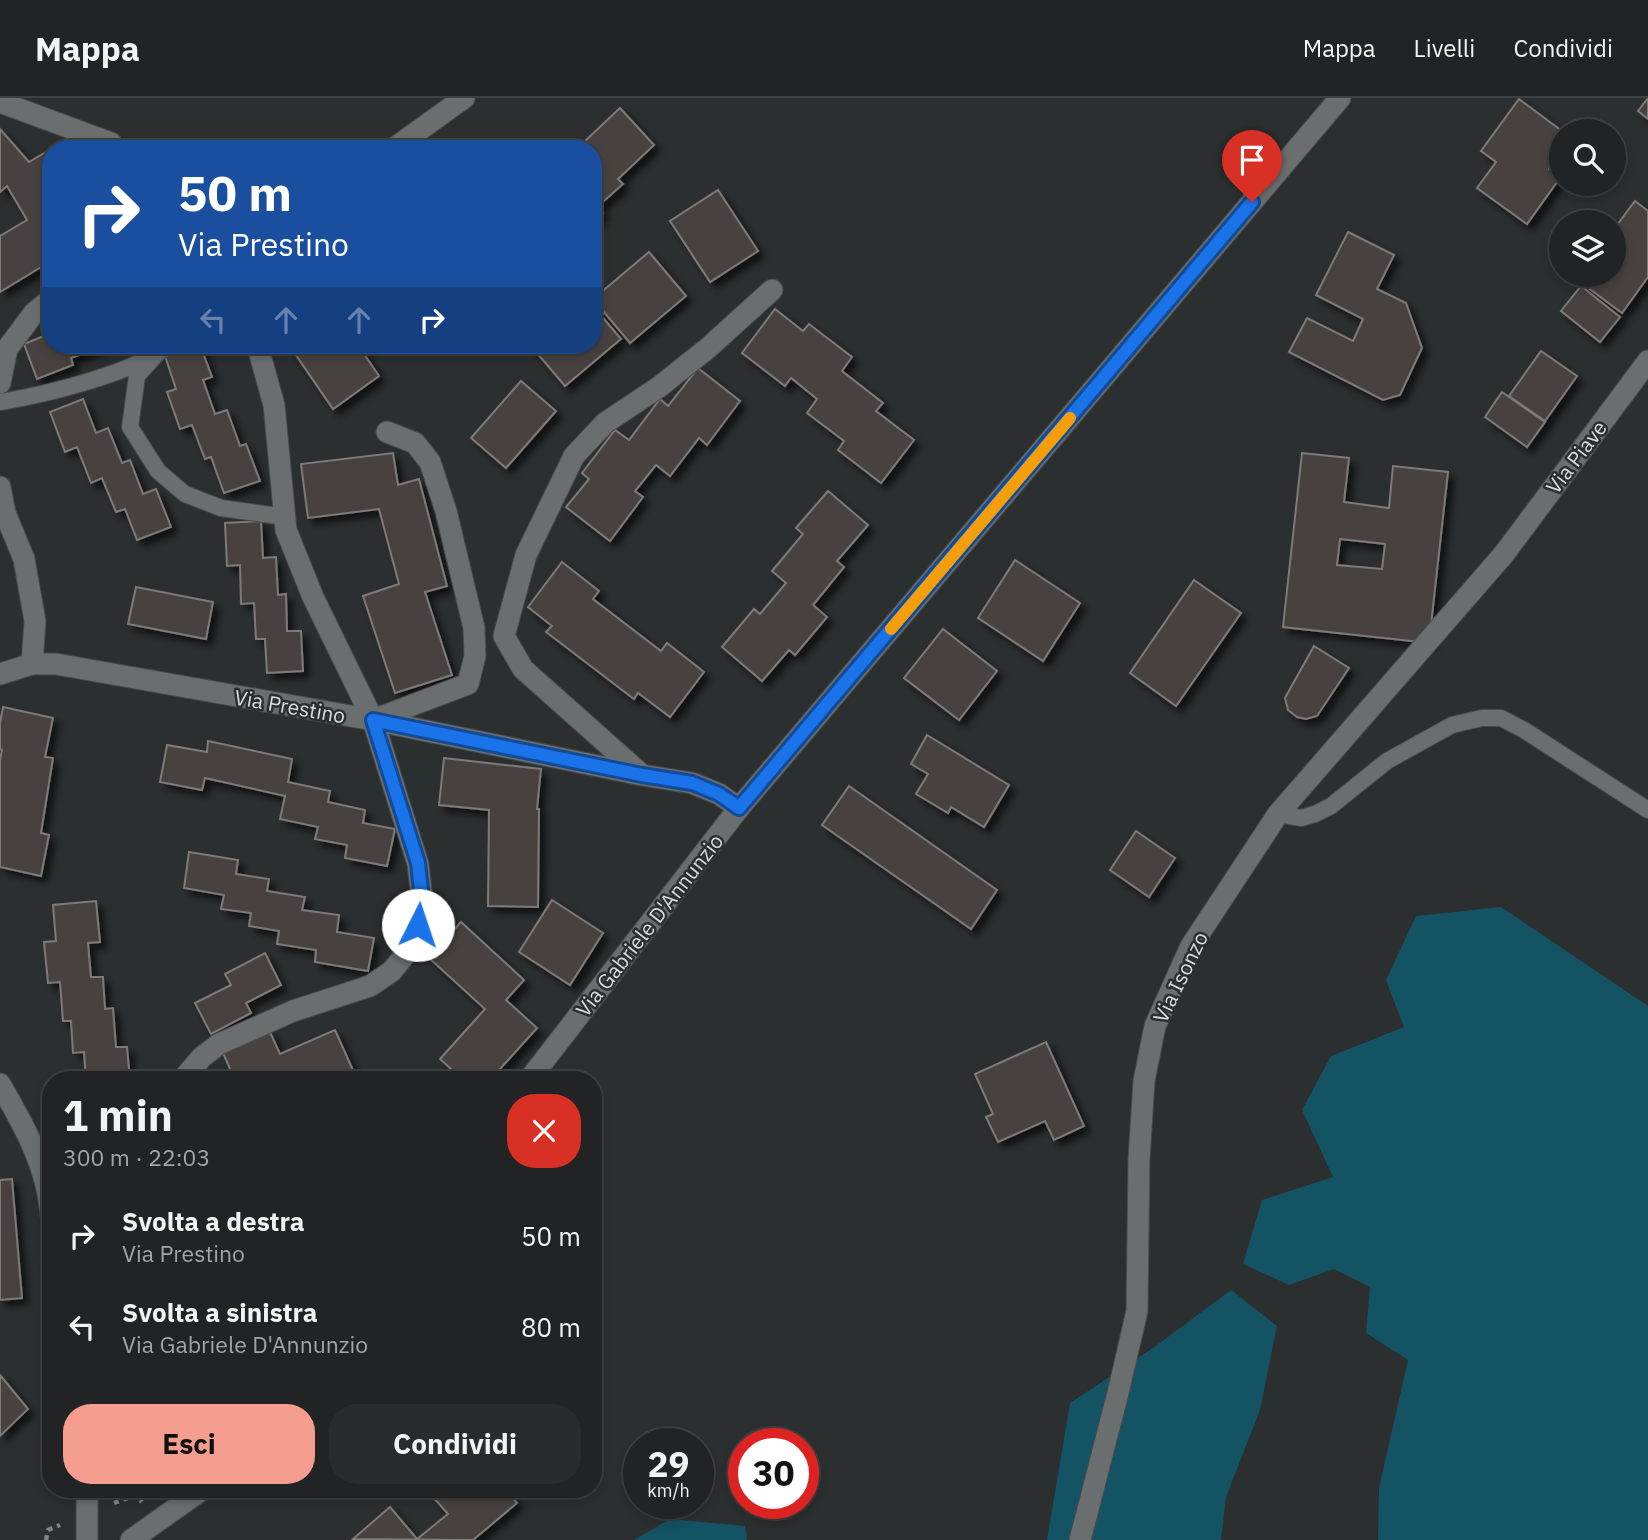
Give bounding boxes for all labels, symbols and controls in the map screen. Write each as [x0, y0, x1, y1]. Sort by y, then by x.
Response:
text: Mappa [35, 27, 140, 70]
text: Mappa [1303, 32, 1376, 64]
text: Livelli [1414, 32, 1475, 64]
text: Condividi [1513, 32, 1613, 64]
map controls [1549, 119, 1626, 287]
button: search [1549, 119, 1626, 196]
pin [1222, 130, 1282, 202]
icon: arrive [1233, 141, 1271, 179]
text: 50 m [178, 161, 292, 224]
icon: right [63, 168, 154, 259]
button: layers [1549, 210, 1626, 287]
text: Via Prestino [178, 223, 349, 265]
icon: left [194, 301, 232, 339]
icon: ahead [267, 301, 305, 339]
icon: ahead [340, 301, 378, 339]
icon: right [413, 301, 451, 339]
street label: Via Piave [1539, 415, 1613, 499]
street label: Via Prestino [232, 682, 348, 730]
street label: Via Gabriele D'Annunzio [569, 828, 729, 1022]
position arrow [381, 888, 455, 962]
street label: Via Isonzo [1146, 927, 1214, 1027]
text: 1 min [63, 1088, 173, 1143]
button: close [507, 1094, 581, 1168]
text: 300 m · 22:03 [63, 1142, 210, 1172]
text: Svolta a destra [122, 1204, 304, 1238]
icon: right [63, 1217, 101, 1255]
text: 50 m [521, 1219, 581, 1253]
text: Via Prestino [122, 1238, 245, 1268]
text: Svolta a sinistra [122, 1295, 318, 1329]
icon: left [63, 1308, 101, 1346]
text: 80 m [521, 1310, 581, 1344]
text: Via Gabriele D'Annunzio [122, 1329, 368, 1359]
button: Esci [63, 1404, 315, 1484]
button: Condividi [329, 1404, 581, 1484]
speed limit sign: 30 [728, 1428, 819, 1519]
text: 29 [647, 1441, 690, 1487]
text: km/h [647, 1479, 690, 1502]

